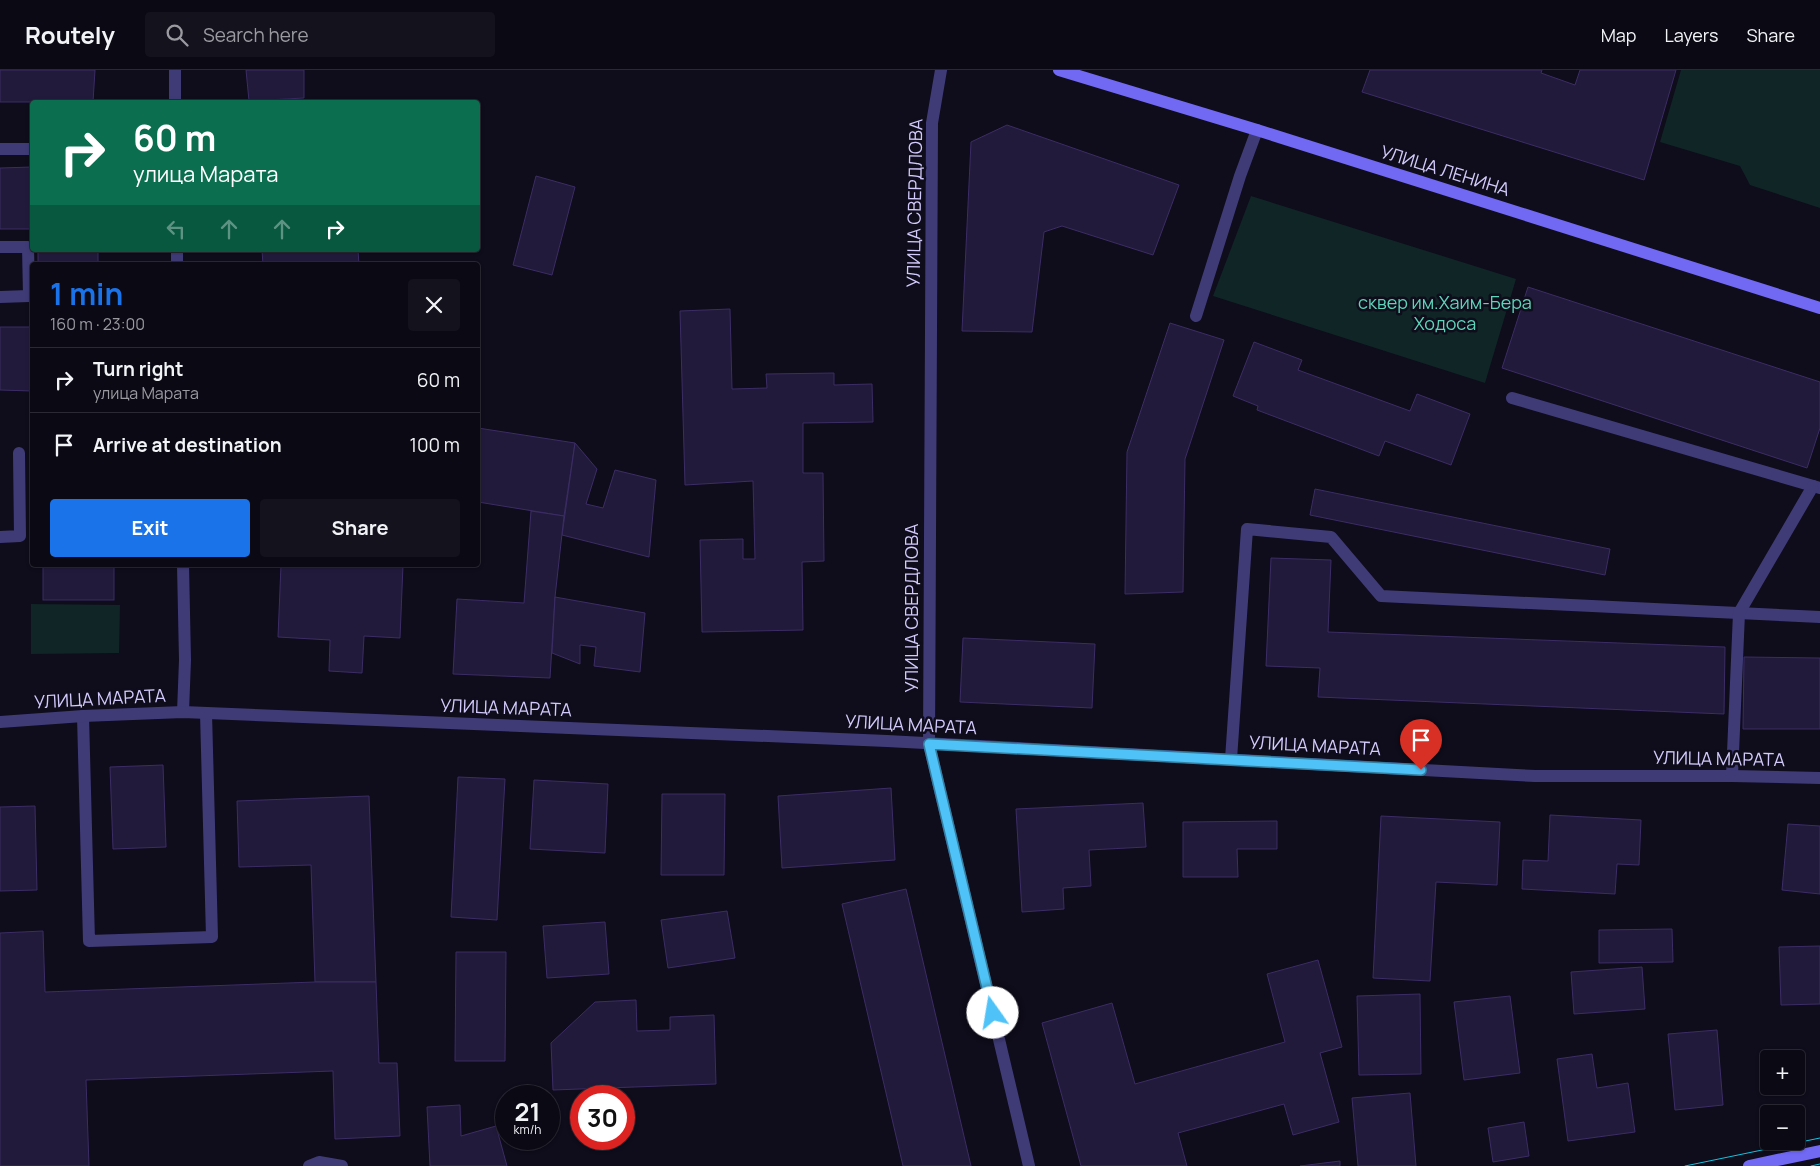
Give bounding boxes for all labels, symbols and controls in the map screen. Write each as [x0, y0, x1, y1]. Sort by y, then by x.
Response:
search box [145, 12, 495, 57]
text: Routely [25, 18, 115, 51]
icon: search [163, 21, 191, 49]
text: Search here [203, 22, 309, 48]
text: Map [1601, 23, 1636, 47]
text: Layers [1664, 23, 1718, 47]
text: Share [1746, 23, 1795, 47]
text: 60 m [133, 114, 216, 162]
street label: УЛИЦА СВЕРДЛОВА [901, 118, 927, 288]
icon: right [50, 120, 115, 185]
street label: УЛИЦА ЛЕНИНА [1378, 139, 1513, 201]
text: улица Марата [133, 159, 278, 189]
icon: left [162, 215, 190, 243]
icon: ahead [215, 215, 243, 243]
icon: ahead [268, 215, 296, 243]
icon: right [321, 215, 349, 243]
text: 1 min [50, 273, 123, 314]
button: close [408, 279, 460, 331]
park label: сквер им.Хаим-Бера Ходоса [1358, 290, 1532, 335]
text: 160 m · 23:00 [50, 313, 145, 335]
text: Turn right [93, 356, 183, 382]
icon: right [50, 366, 78, 394]
text: 60 m [417, 367, 460, 393]
text: улица Марата [93, 382, 199, 404]
icon: arrive [50, 431, 78, 459]
text: Arrive at destination [93, 432, 282, 458]
text: 100 m [409, 432, 460, 458]
button: Exit [50, 499, 250, 557]
button: Share [260, 499, 460, 557]
street label: УЛИЦА СВЕРДЛОВА [899, 523, 923, 692]
street label: УЛИЦА МАРАТА [33, 683, 167, 713]
street label: УЛИЦА МАРАТА [440, 693, 573, 721]
street label: УЛИЦА МАРАТА [845, 709, 978, 739]
pin [1400, 719, 1442, 770]
icon: arrive [1407, 726, 1435, 754]
street label: УЛИЦА МАРАТА [1249, 730, 1382, 760]
street label: УЛИЦА МАРАТА [1653, 745, 1786, 771]
position arrow [966, 986, 1018, 1038]
map controls [1760, 1050, 1805, 1150]
button: + [1760, 1050, 1805, 1095]
speed limit sign: 30 [570, 1085, 635, 1150]
text: 21 [515, 1094, 540, 1129]
button: − [1760, 1105, 1805, 1150]
text: km/h [514, 1121, 541, 1138]

